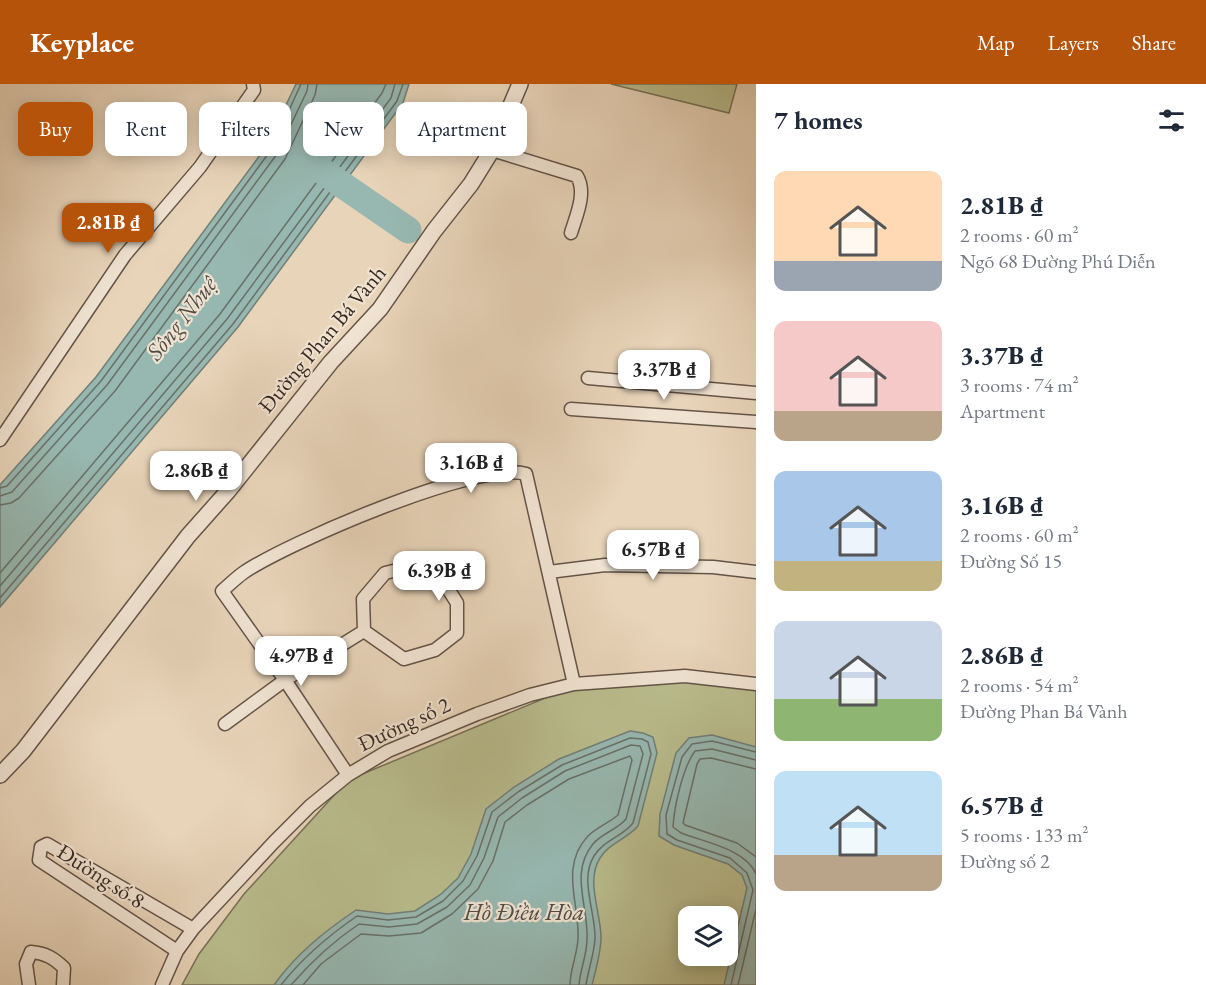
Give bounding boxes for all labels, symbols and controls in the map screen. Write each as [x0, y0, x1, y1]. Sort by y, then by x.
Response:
text: Keyplace [30, 24, 134, 60]
text: Map [977, 29, 1015, 56]
text: Layers [1048, 29, 1099, 56]
text: Share [1132, 29, 1176, 56]
chip: Buy [18, 102, 93, 156]
chip: Rent [105, 102, 187, 156]
chip: Filters [199, 102, 291, 156]
chip: New [303, 102, 384, 156]
chip: Apartment [396, 102, 527, 156]
text: 7 homes [774, 103, 863, 137]
icon: filters [1155, 104, 1188, 137]
text: 2.81B ₫ [960, 188, 1043, 222]
icon: home [822, 195, 894, 267]
pin: 2.81B ₫ [53, 203, 163, 254]
text: 2.81B ₫ [76, 209, 140, 235]
text: 2 rooms · 60 m² [960, 222, 1079, 248]
text: Ngõ 68 Đường Phú Diễn [960, 248, 1156, 274]
street label: Đường Phan Bá Vành [252, 259, 392, 419]
water label: Sông Nhuệ [138, 268, 224, 367]
text: 3.37B ₫ [960, 338, 1043, 372]
icon: home [822, 345, 894, 417]
pin: 3.37B ₫ [609, 350, 719, 401]
text: 3.37B ₫ [632, 356, 696, 382]
text: 3 rooms · 74 m² [960, 372, 1079, 398]
text: Apartment [960, 398, 1045, 424]
pin: 3.16B ₫ [416, 443, 526, 494]
text: 3.16B ₫ [439, 449, 503, 475]
pin: 2.86B ₫ [141, 451, 251, 502]
text: 2.86B ₫ [164, 457, 228, 483]
text: 3.16B ₫ [960, 488, 1043, 522]
icon: home [822, 495, 894, 567]
text: 2 rooms · 60 m² [960, 522, 1079, 548]
pin: 6.57B ₫ [598, 530, 708, 581]
text: 6.57B ₫ [621, 536, 685, 562]
text: Đường Số 15 [960, 548, 1062, 574]
pin: 6.39B ₫ [384, 551, 494, 602]
text: 6.39B ₫ [407, 557, 471, 583]
pin: 4.97B ₫ [246, 636, 356, 687]
text: 2.86B ₫ [960, 638, 1043, 672]
text: 4.97B ₫ [269, 642, 333, 668]
icon: home [822, 645, 894, 717]
text: 2 rooms · 54 m² [960, 672, 1079, 698]
street label: Đường số 2 [353, 690, 455, 758]
text: Đường Phan Bá Vành [960, 698, 1128, 724]
text: 6.57B ₫ [960, 788, 1043, 822]
icon: home [822, 795, 894, 867]
text: 5 rooms · 133 m² [960, 822, 1088, 848]
street label: Đường số 8 [52, 837, 150, 915]
text: Đường số 2 [960, 848, 1050, 874]
water label: Hồ Điều Hòa [463, 896, 584, 927]
map controls [678, 906, 738, 966]
button: layers [678, 906, 738, 966]

